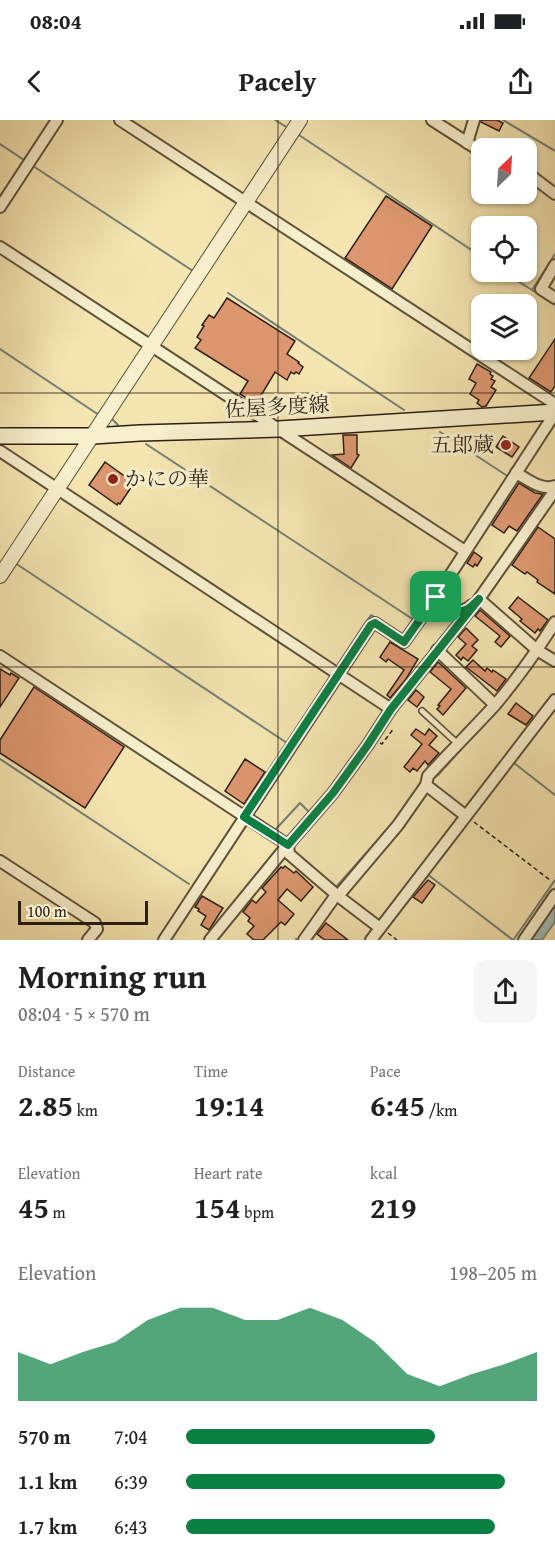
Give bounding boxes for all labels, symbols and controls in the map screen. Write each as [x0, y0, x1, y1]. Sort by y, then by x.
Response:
text: 08:04 [30, 5, 82, 37]
text: Pacely [239, 61, 316, 101]
icon: back [18, 65, 51, 98]
icon: share [504, 65, 537, 98]
north arrow [471, 138, 537, 204]
map controls [471, 138, 537, 360]
button: locate [471, 216, 537, 282]
button: layers [471, 294, 537, 360]
street label: 佐屋多度線 [224, 388, 330, 425]
place label: 五郎蔵 [431, 429, 494, 460]
marker: 五郎蔵 [499, 438, 513, 452]
place label: かにの華 [125, 463, 209, 494]
marker: かにの華 [106, 472, 120, 486]
pin [410, 571, 461, 622]
icon: arrive [419, 580, 452, 613]
scale bar [18, 898, 148, 926]
text: 100 m [27, 899, 67, 923]
text: Morning run [18, 952, 207, 1000]
button: share [474, 960, 537, 1023]
text: 08:04 · 5 × 570 m [18, 999, 150, 1028]
text: Distance [18, 1059, 75, 1083]
text: Time [194, 1059, 228, 1083]
text: Pace [370, 1059, 401, 1083]
text: 2.85 [18, 1083, 73, 1127]
text: 19:14 [194, 1083, 265, 1127]
text: 6:45 [370, 1083, 425, 1127]
text: km [73, 1098, 98, 1122]
text: /km [425, 1098, 457, 1122]
text: Elevation [18, 1161, 81, 1185]
text: Heart rate [194, 1161, 263, 1185]
text: kcal [370, 1161, 397, 1185]
text: 45 [18, 1185, 49, 1229]
text: 154 [194, 1185, 241, 1229]
text: 219 [370, 1185, 417, 1229]
text: m [49, 1200, 66, 1224]
text: bpm [241, 1200, 274, 1224]
text: Elevation [18, 1258, 96, 1287]
text: 198–205 m [449, 1258, 537, 1287]
text: 570 m [18, 1422, 71, 1451]
text: 7:04 [114, 1422, 148, 1451]
text: 1.1 km [18, 1467, 77, 1496]
text: 6:39 [114, 1467, 148, 1496]
text: 1.7 km [18, 1512, 77, 1541]
text: 6:43 [114, 1512, 148, 1541]

